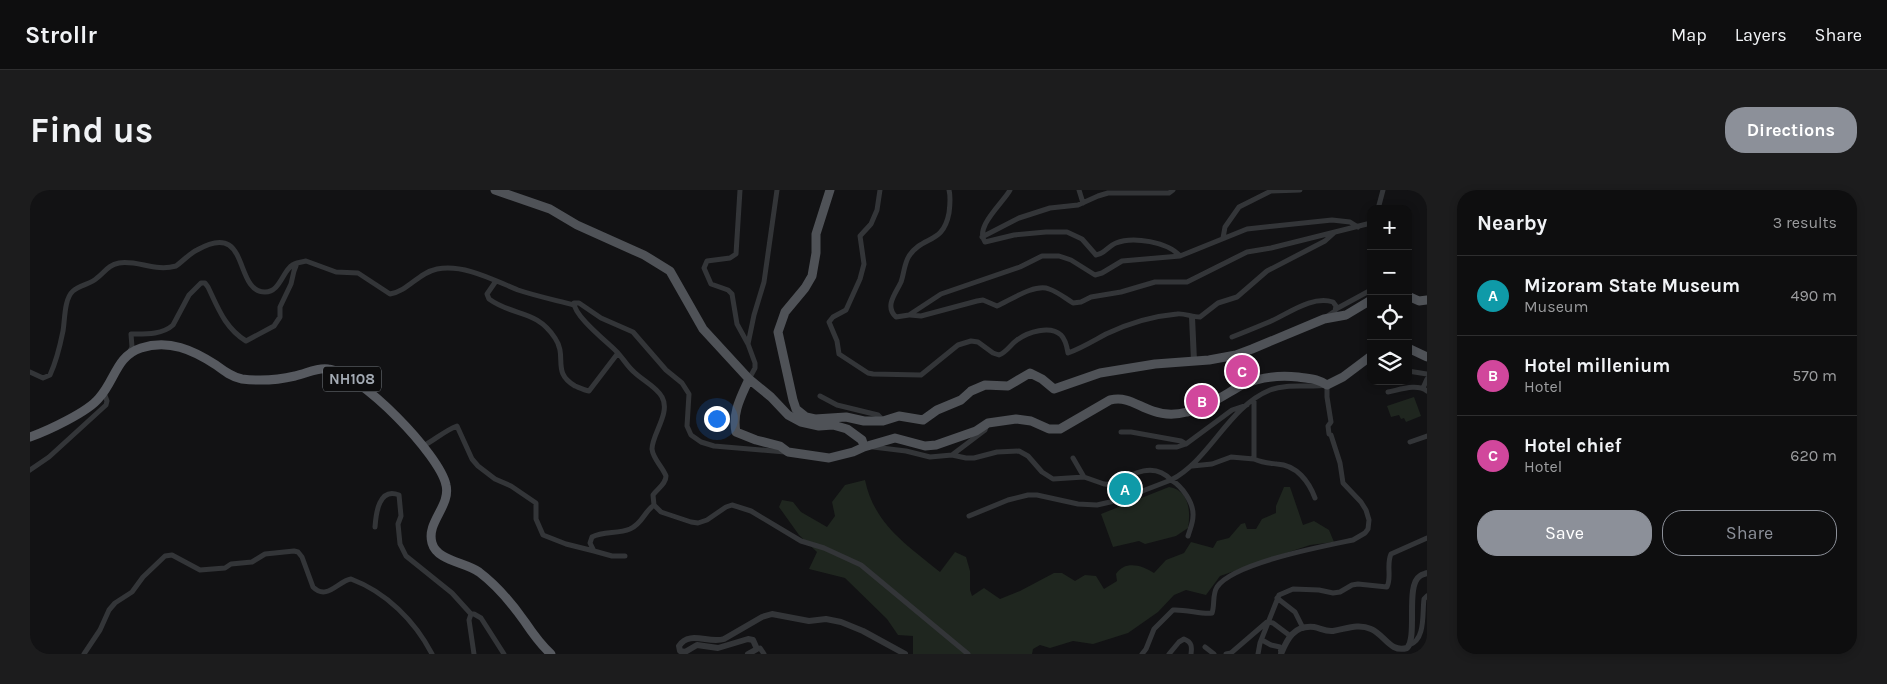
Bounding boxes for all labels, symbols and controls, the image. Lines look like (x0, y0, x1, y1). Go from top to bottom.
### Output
text: Strollr (25, 21, 97, 49)
text: Map (1671, 24, 1707, 46)
text: Layers (1735, 24, 1787, 46)
text: Share (1815, 24, 1862, 46)
button: Directions (1725, 107, 1857, 153)
text: Find us (30, 110, 153, 151)
map controls (1367, 205, 1412, 385)
button: + (1367, 205, 1412, 250)
text: Nearby (1477, 211, 1547, 235)
text: 3 results (1773, 213, 1837, 232)
button: − (1367, 250, 1412, 295)
text: Mizoram State Museum (1524, 275, 1740, 297)
text: A (1488, 286, 1498, 305)
text: 490 m (1791, 286, 1837, 305)
button: locate (1367, 295, 1412, 340)
text: Museum (1524, 297, 1589, 316)
button: layers (1367, 340, 1412, 385)
pin: C (1226, 352, 1258, 390)
text: Hotel millenium (1524, 355, 1670, 377)
road number: NH108 (323, 366, 381, 392)
text: B (1488, 366, 1498, 385)
text: 570 m (1792, 366, 1837, 385)
text: Hotel (1524, 377, 1562, 396)
pin: B (1186, 382, 1218, 420)
your location (704, 406, 730, 432)
text: Hotel chief (1524, 435, 1622, 457)
text: C (1488, 446, 1498, 465)
text: 620 m (1790, 446, 1837, 465)
text: Hotel (1524, 457, 1562, 476)
pin: A (1109, 470, 1141, 508)
button: Save (1477, 510, 1652, 556)
button: Share (1662, 510, 1837, 556)

